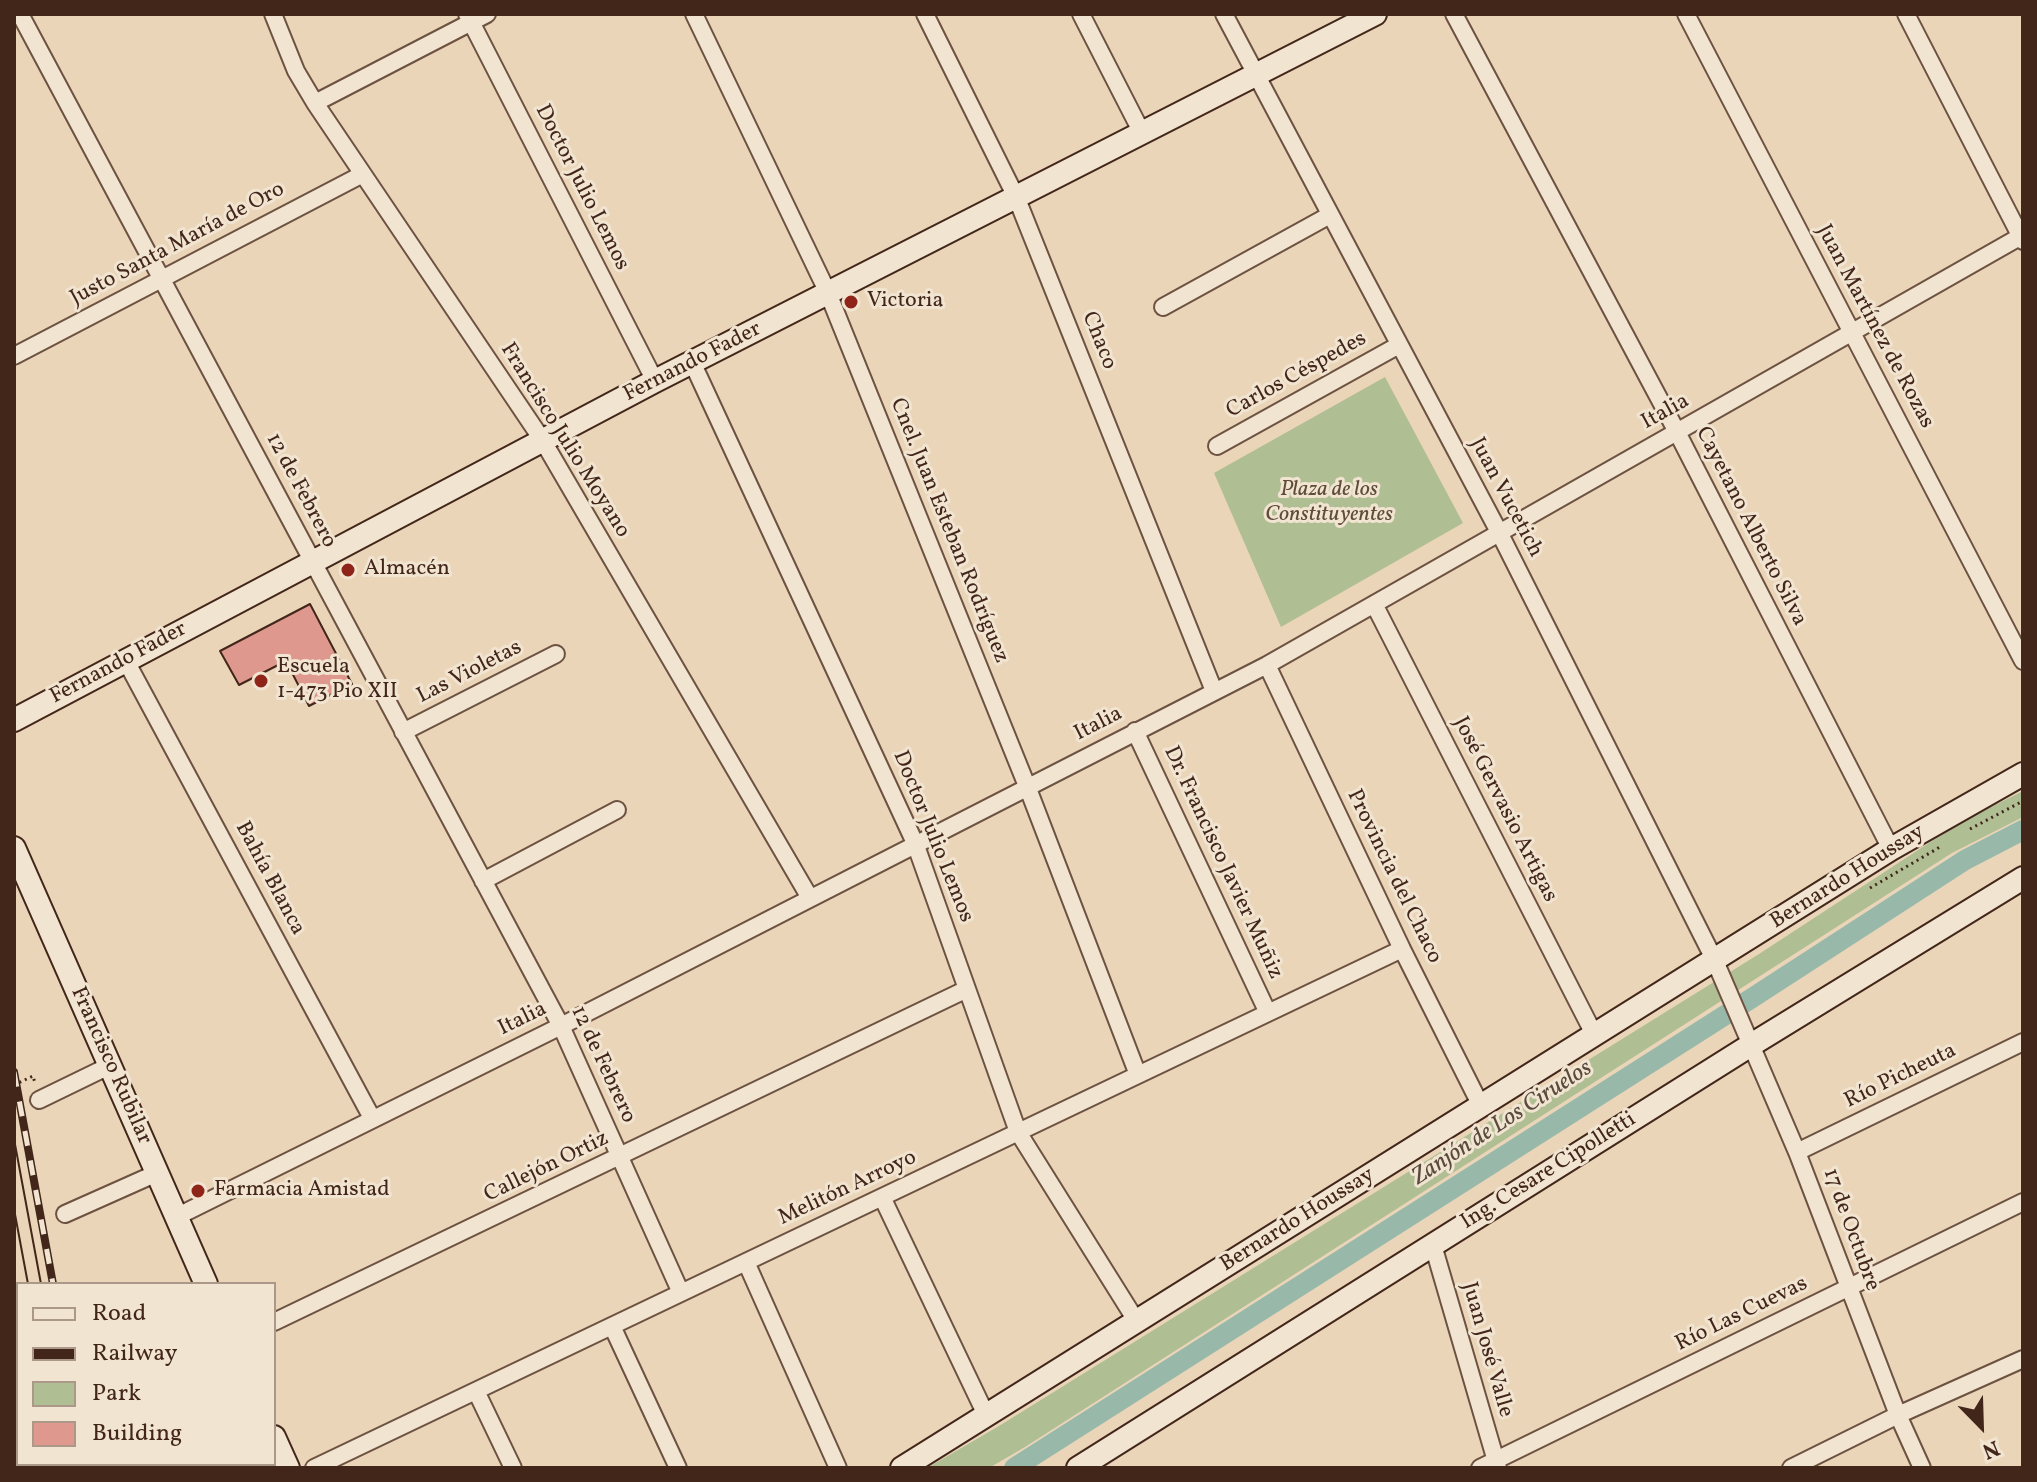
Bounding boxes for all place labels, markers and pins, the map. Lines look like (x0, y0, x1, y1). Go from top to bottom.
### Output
place label: Victoria (867, 289, 943, 315)
marker: Victoria (842, 293, 860, 311)
place label: Almacén (364, 557, 450, 583)
marker: Almacén (339, 561, 357, 579)
place label: Escuela 1-473 Pio XII (277, 655, 398, 706)
marker: Escuela 1-473 Pio XII (252, 672, 270, 690)
place label: Farmacia Amistad (214, 1178, 390, 1204)
marker: Farmacia Amistad (189, 1182, 207, 1200)

